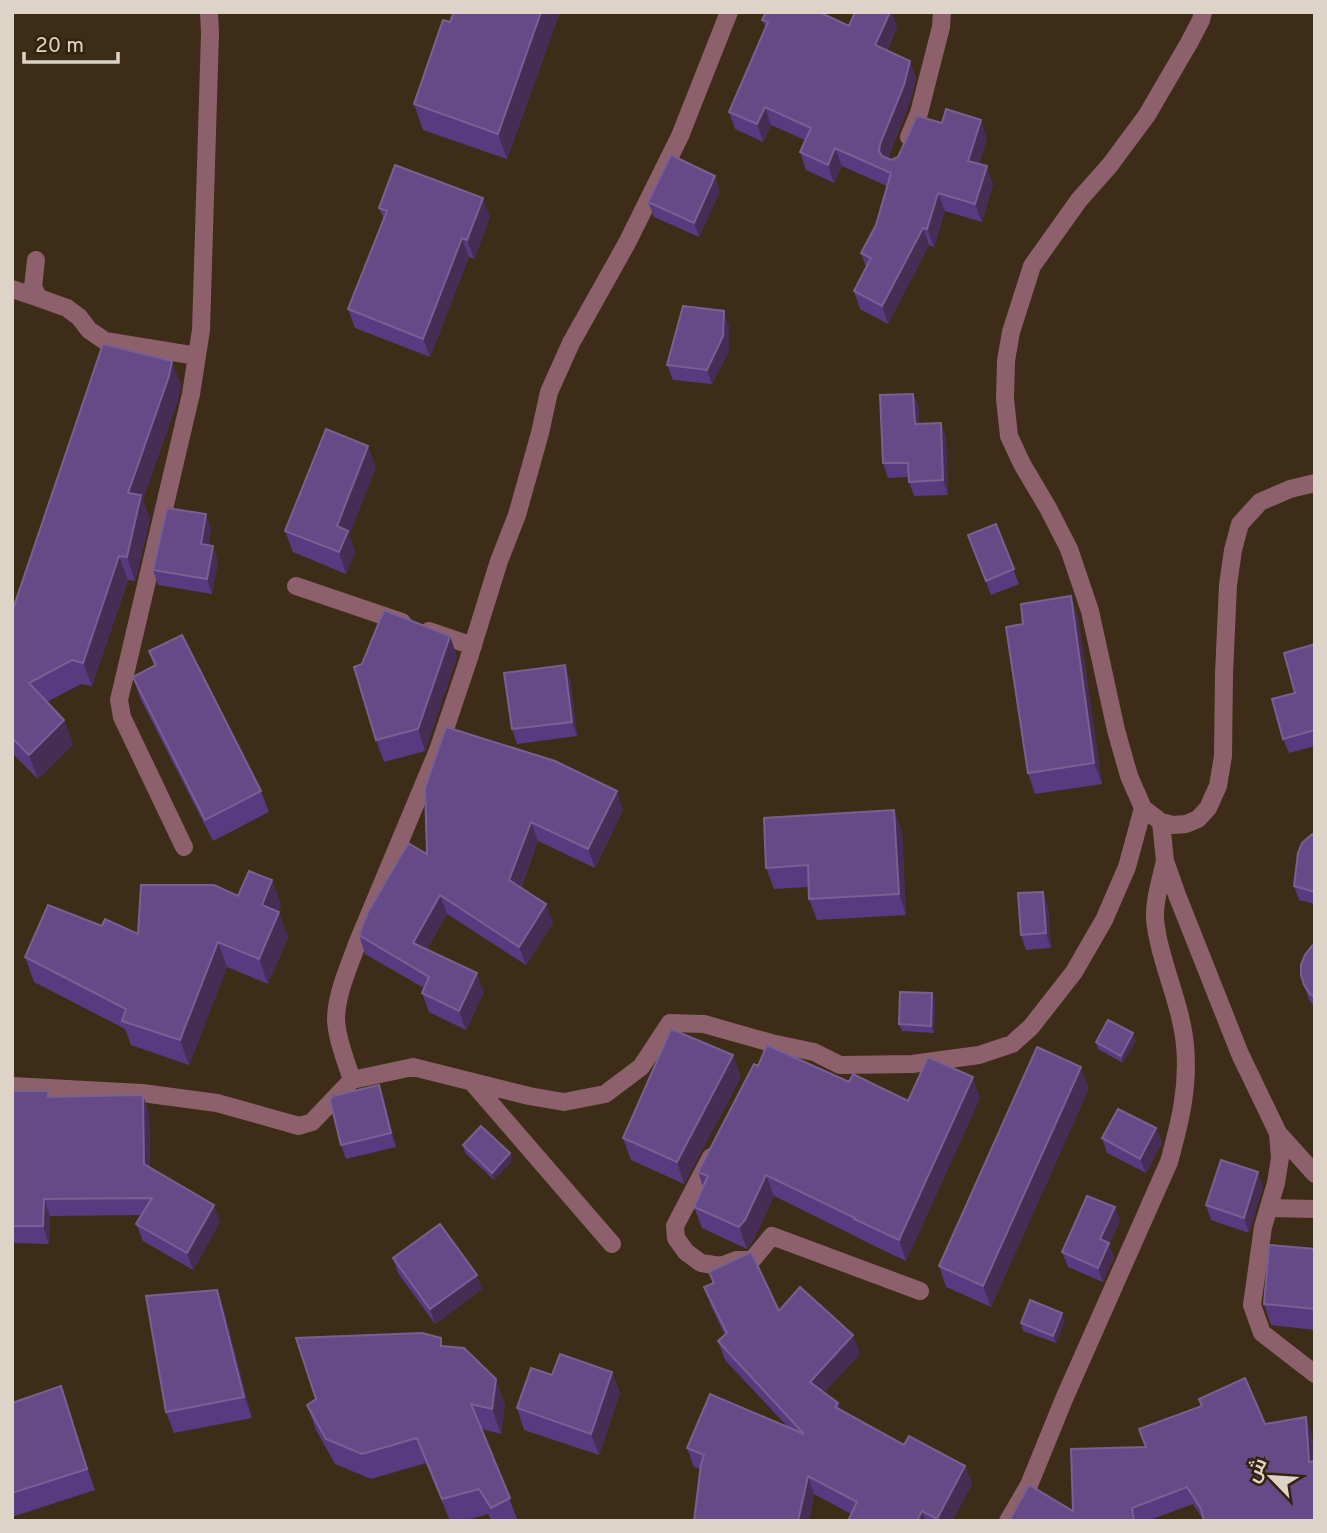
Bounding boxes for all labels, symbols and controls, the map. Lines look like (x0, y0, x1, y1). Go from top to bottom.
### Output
scale bar (24, 21, 119, 65)
text: 20 m (35, 33, 84, 60)
north arrow (1236, 1442, 1306, 1512)
text: ش (1241, 1455, 1273, 1487)

